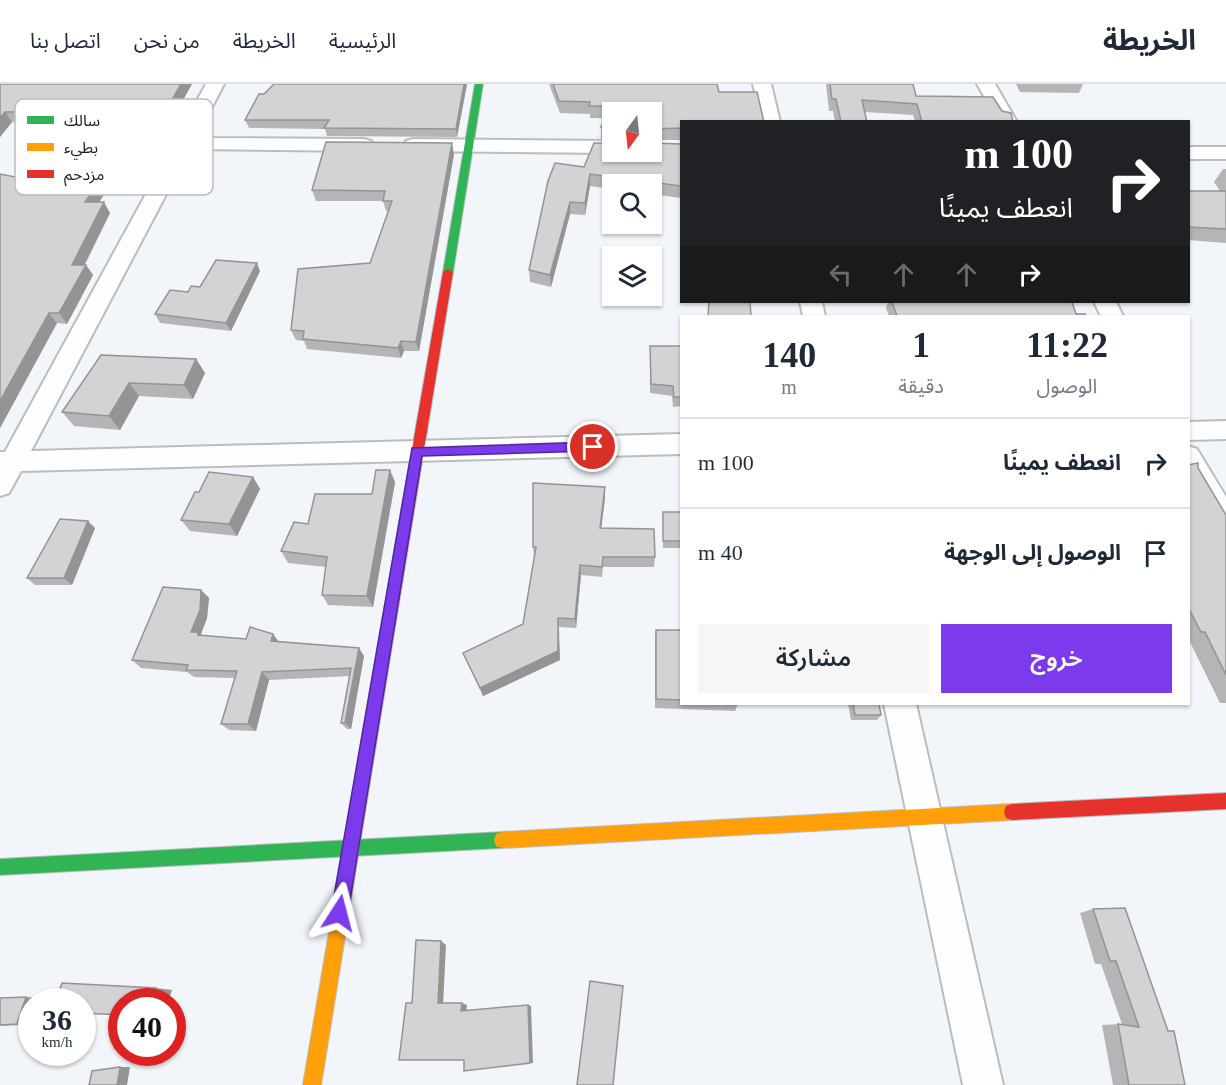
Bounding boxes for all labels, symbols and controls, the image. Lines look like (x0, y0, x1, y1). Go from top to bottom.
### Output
text: الخريطة (1103, 25, 1196, 56)
text: اتصل بنا (30, 29, 101, 53)
text: من نحن (134, 29, 200, 53)
text: الخريطة (233, 29, 296, 53)
text: الرئيسية (329, 29, 396, 53)
legend (15, 99, 213, 195)
north arrow (602, 102, 662, 162)
map controls (602, 102, 662, 306)
text: سالك (64, 112, 100, 129)
text: 100 m (965, 131, 1073, 177)
text: بطيء (64, 139, 98, 160)
icon: right (1094, 144, 1172, 222)
text: مزدحم (64, 166, 104, 187)
button: search (602, 174, 662, 234)
text: انعطف يمينًا (939, 193, 1073, 223)
button: layers (602, 246, 662, 306)
icon: left (824, 258, 857, 291)
icon: ahead (887, 258, 920, 291)
icon: ahead (950, 258, 983, 291)
icon: right (1013, 258, 1046, 291)
text: 1 (912, 325, 930, 365)
text: 11:22 (1026, 325, 1108, 365)
text: 140 (762, 335, 816, 375)
text: دقيقة (898, 375, 944, 397)
text: الوصول (1036, 375, 1097, 397)
text: m (781, 376, 797, 398)
pin (567, 421, 618, 472)
icon: arrive (576, 430, 609, 463)
icon: right (1139, 447, 1172, 480)
text: 100 m (698, 450, 754, 475)
text: انعطف يمينًا (1003, 450, 1121, 475)
icon: arrive (1139, 537, 1172, 570)
text: 40 m (698, 540, 743, 565)
text: الوصول إلى الوجهة (944, 540, 1121, 565)
button: مشاركة (698, 624, 929, 693)
button: خروج (941, 624, 1172, 693)
position arrow (307, 881, 371, 945)
speed limit sign: 40 (108, 988, 186, 1066)
text: 36 (42, 1003, 72, 1036)
text: km/h (42, 1034, 72, 1050)

